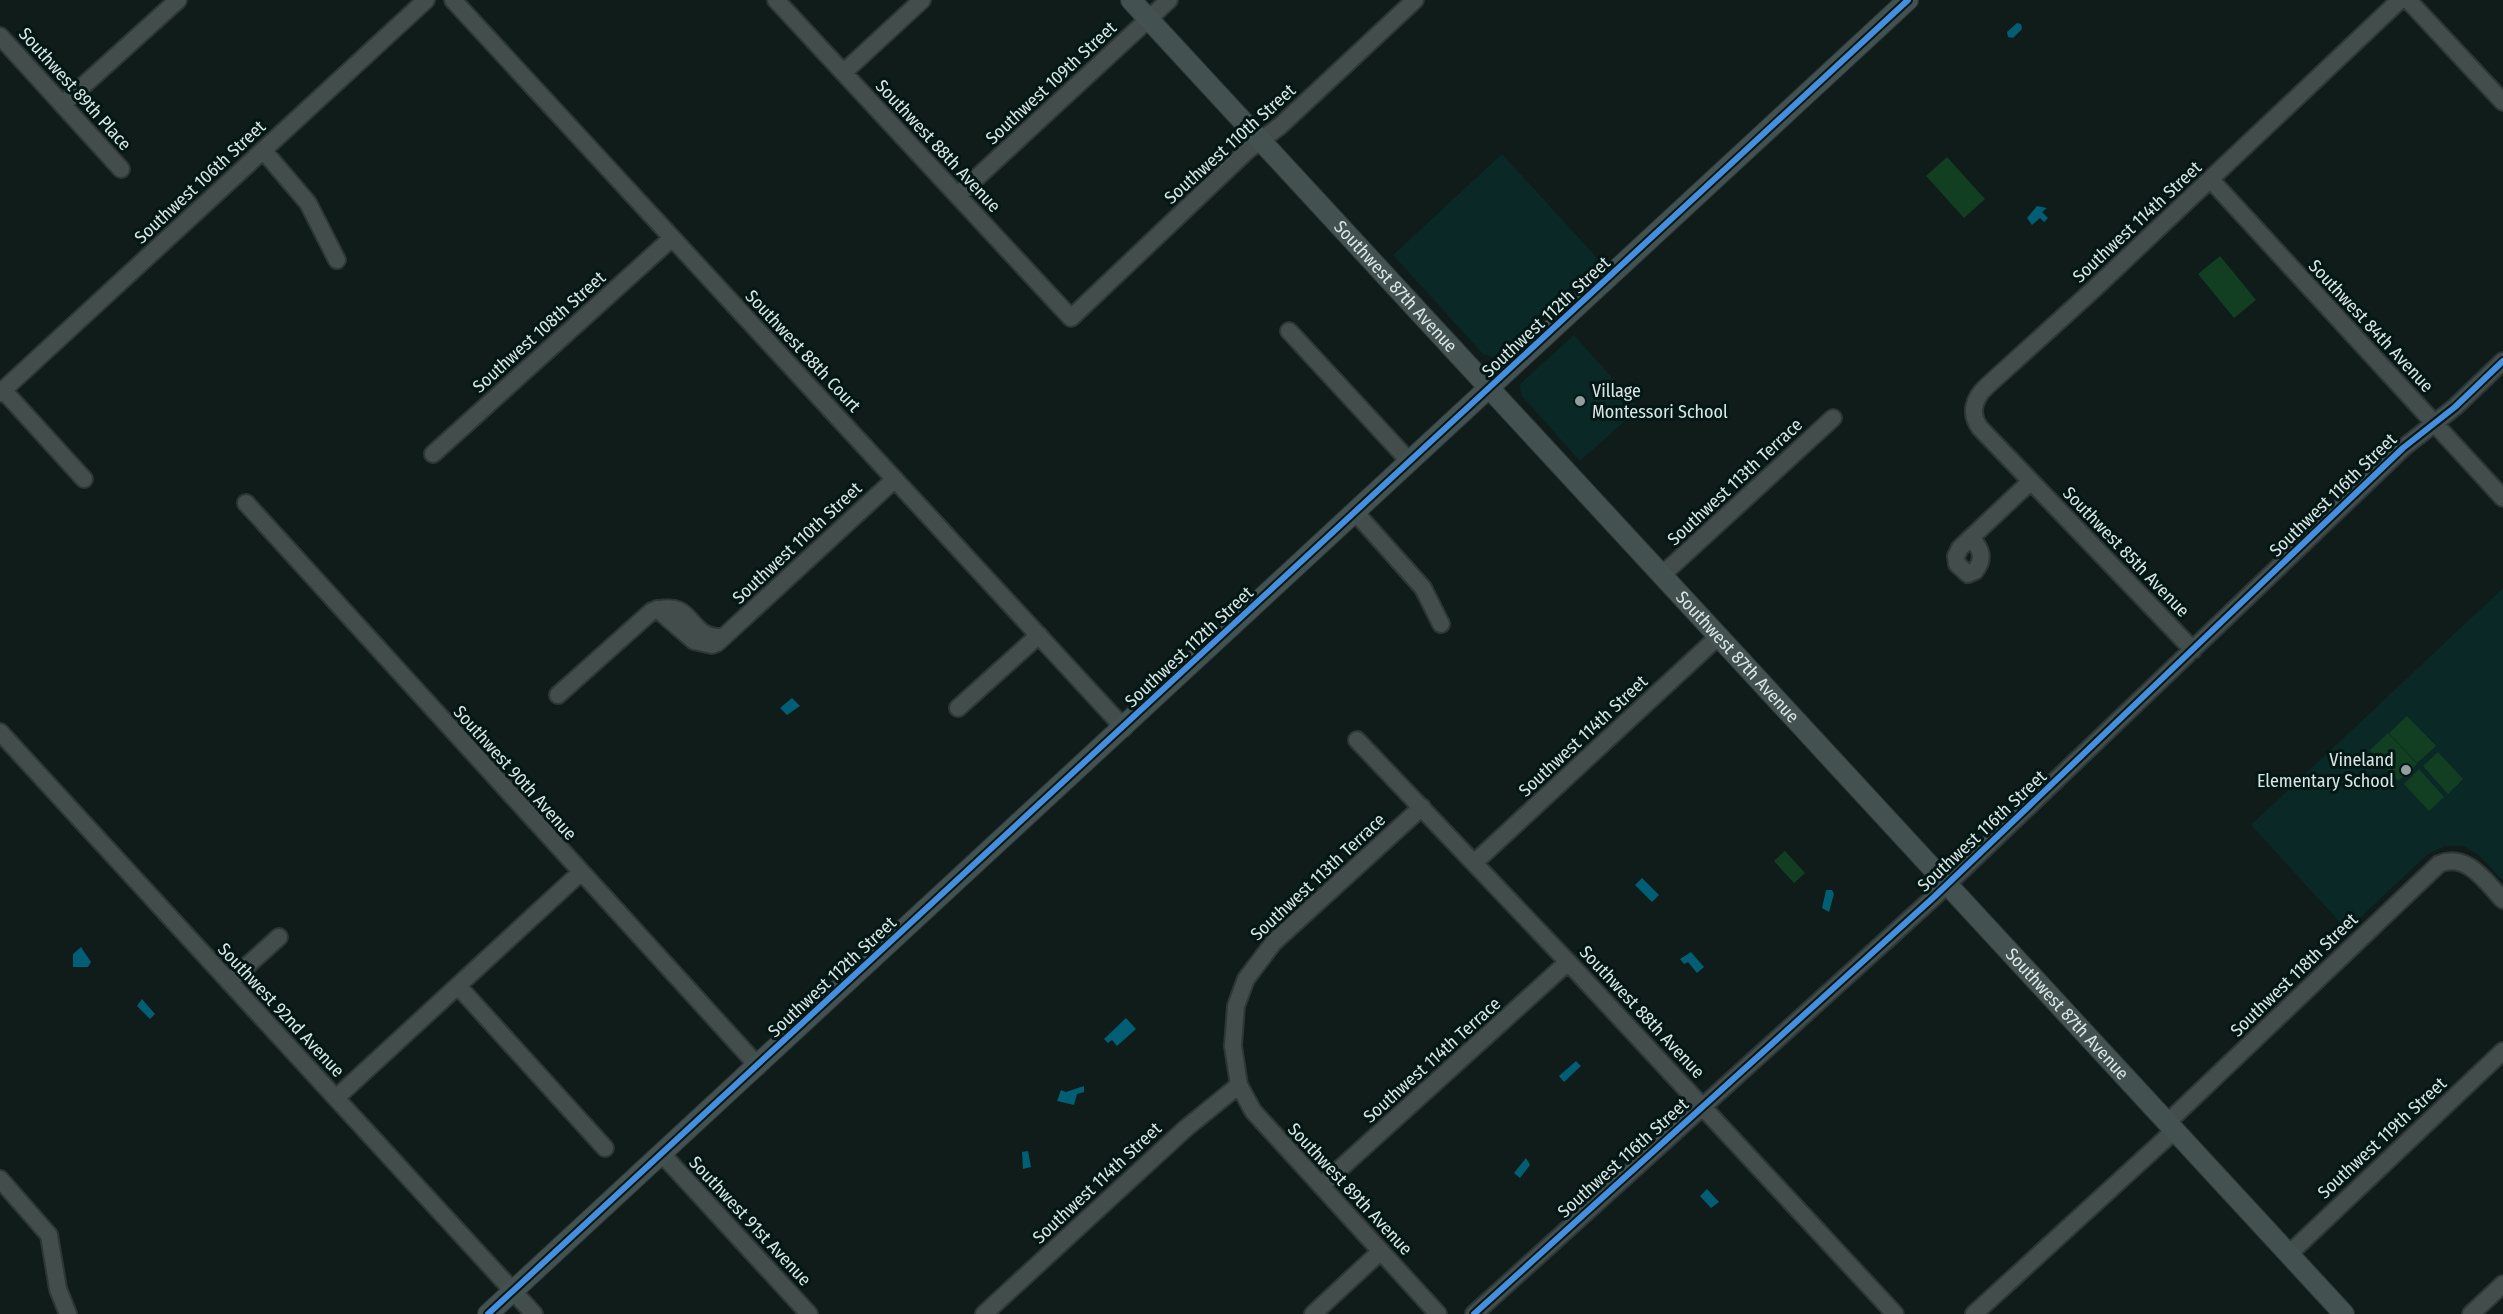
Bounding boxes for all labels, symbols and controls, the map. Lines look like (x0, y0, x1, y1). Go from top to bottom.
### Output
street label: Southwest 109th Street (981, 17, 1121, 149)
street label: Southwest 89th Place (14, 23, 136, 155)
street label: Southwest 88th Avenue (871, 75, 1005, 217)
street label: Southwest 110th Street (1160, 79, 1300, 209)
street label: Southwest 106th Street (130, 116, 270, 248)
street label: Southwest 114th Street (2068, 157, 2206, 287)
street label: Southwest 87th Avenue (1329, 216, 1462, 357)
street label: Southwest 112th Street (1477, 252, 1615, 382)
street label: Southwest 84th Avenue (2304, 255, 2438, 397)
street label: Southwest 108th Street (468, 267, 610, 397)
street label: Southwest 88th Court (741, 285, 865, 417)
place label: Village Montessori School (1592, 380, 1728, 423)
marker: Village Montessori School (1573, 394, 1587, 408)
street label: Southwest 113th Terrace (1663, 414, 1807, 550)
street label: Southwest 116th Street (2265, 429, 2401, 561)
street label: Southwest 110th Street (728, 477, 866, 609)
street label: Southwest 85th Avenue (2058, 482, 2194, 622)
street label: Southwest 112th Street (1120, 582, 1258, 712)
street label: Southwest 87th Avenue (1671, 586, 1804, 727)
street label: Southwest 114th Street (1514, 671, 1652, 801)
street label: Southwest 90th Avenue (449, 701, 581, 845)
place label: Vineland Elementary School (2257, 749, 2394, 792)
marker: Vineland Elementary School (2399, 763, 2413, 777)
street label: Southwest 116th Street (1913, 766, 2051, 896)
street label: Southwest 113th Terrace (1246, 809, 1390, 945)
street label: Southwest 118th Street (2226, 909, 2362, 1041)
street label: Southwest 112th Street (763, 912, 901, 1042)
street label: Southwest 92nd Avenue (213, 938, 349, 1082)
street label: Southwest 88th Avenue (1575, 941, 1709, 1083)
street label: Southwest 87th Avenue (2001, 943, 2133, 1085)
street label: Southwest 114th Terrace (1359, 993, 1505, 1127)
street label: Southwest 119th Street (2313, 1073, 2451, 1203)
street label: Southwest 116th Street (1553, 1093, 1693, 1222)
street label: Southwest 114th Street (1028, 1118, 1166, 1248)
street label: Southwest 89th Avenue (1283, 1118, 1417, 1260)
street label: Southwest 91st Avenue (684, 1152, 816, 1290)

